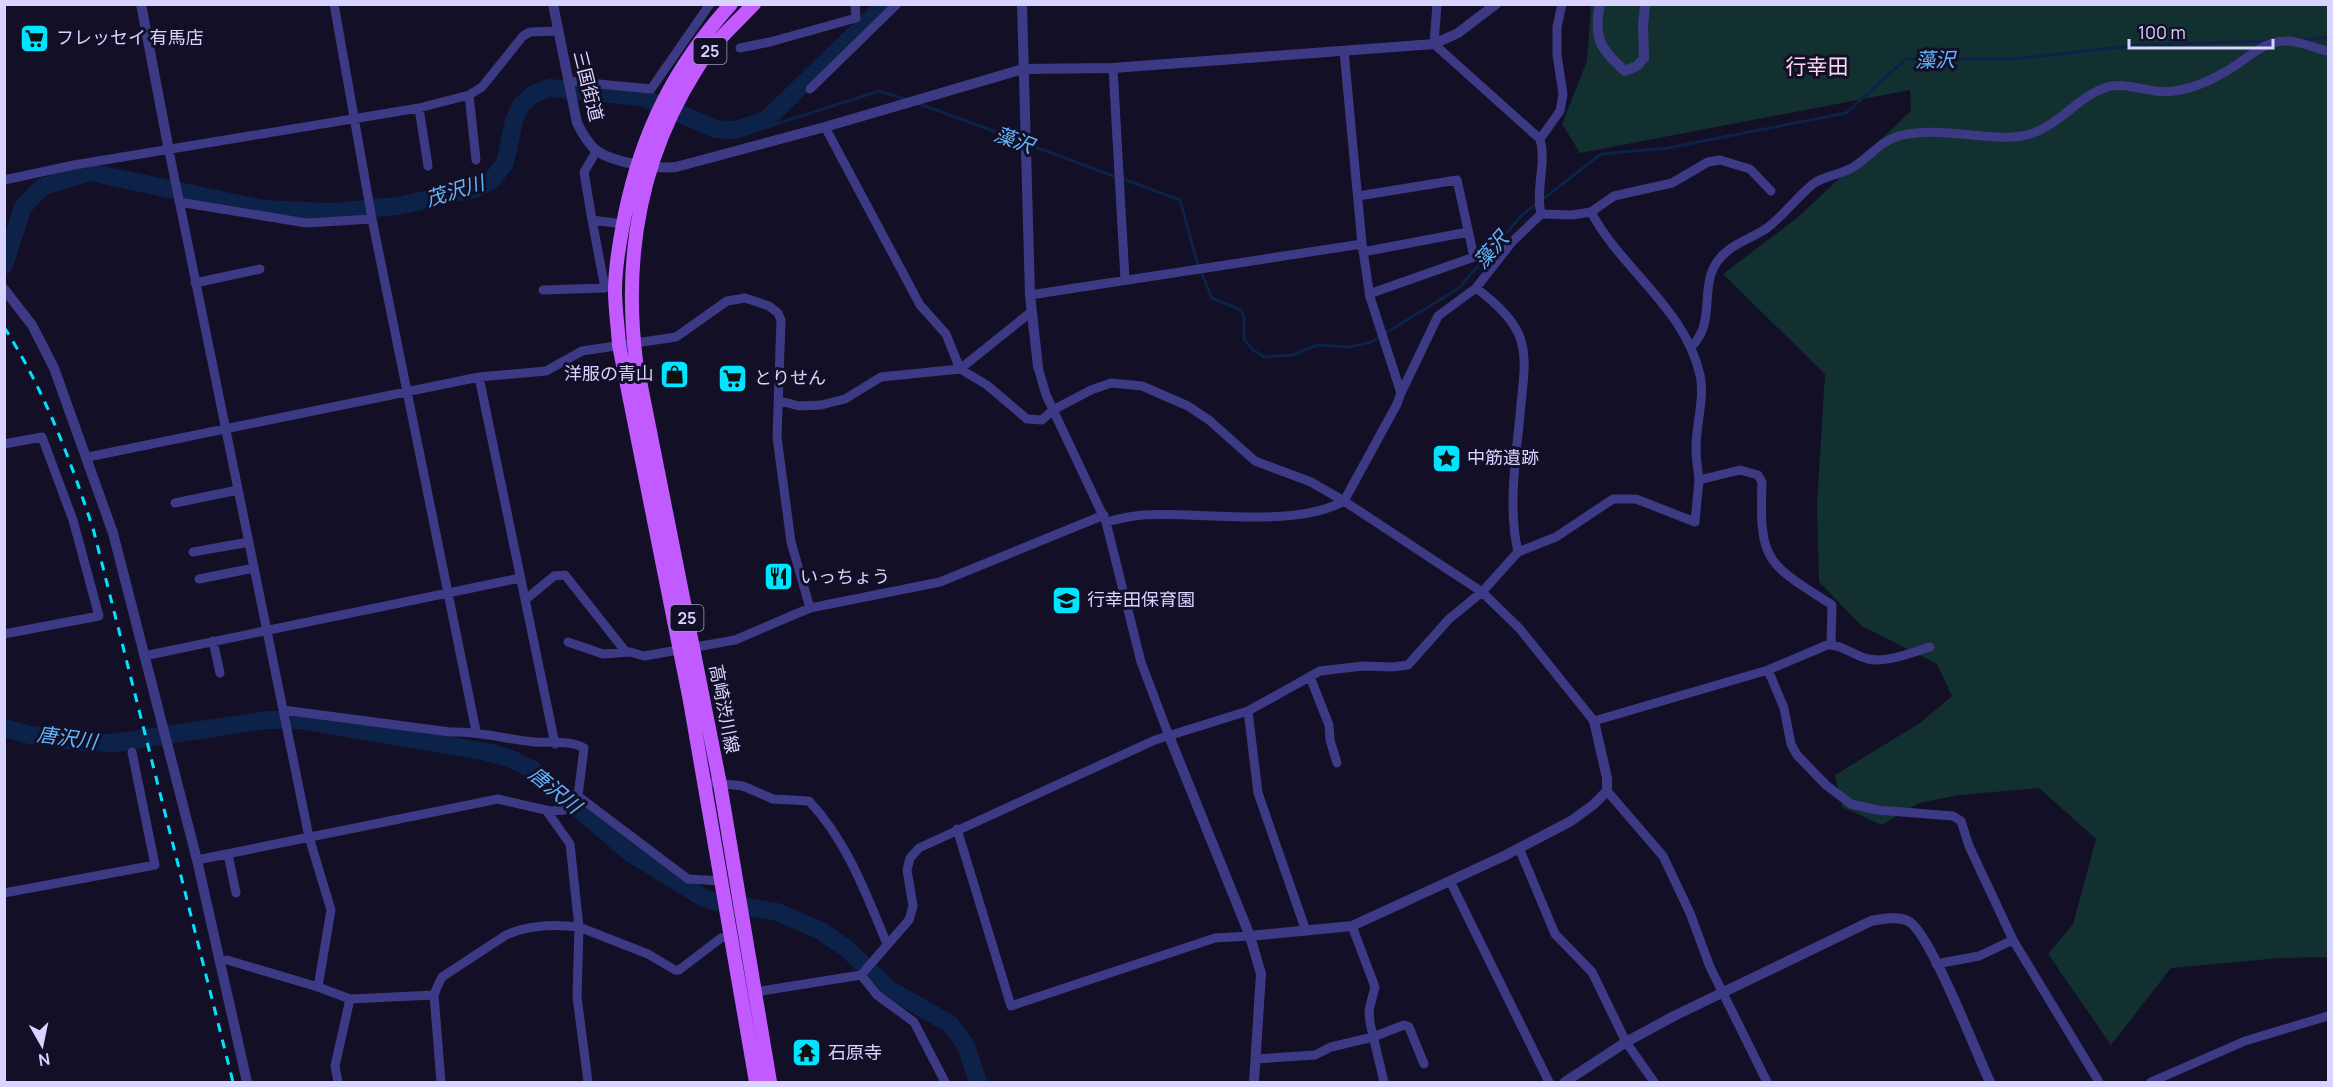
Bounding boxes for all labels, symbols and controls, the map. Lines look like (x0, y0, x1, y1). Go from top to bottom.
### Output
scale bar (2129, 12, 2273, 50)
text: 100 m (2138, 20, 2186, 44)
supermarket icon: フレッセイ 有馬店 (19, 22, 51, 54)
place label: フレッセイ 有馬店 (56, 25, 204, 49)
road number: 25 (694, 38, 726, 64)
water label: 藻沢 (1915, 46, 1958, 73)
street label: 三国街道 (569, 48, 609, 124)
district label: 行幸田 (1786, 52, 1849, 80)
water label: 藻沢 (991, 120, 1040, 160)
water label: 茂沢川 (422, 168, 489, 212)
water label: 藻沢 (1467, 223, 1516, 274)
shop icon: 洋服の青山 (659, 358, 691, 390)
place label: 洋服の青山 (564, 361, 654, 385)
supermarket icon: とりせん (717, 362, 749, 394)
place label: とりせん (754, 365, 826, 389)
place icon: 中筋遺跡 (1430, 442, 1462, 474)
place label: 中筋遺跡 (1467, 445, 1539, 469)
restaurant icon: いっちょう (763, 561, 795, 593)
place label: いっちょう (800, 564, 890, 588)
school or university icon: 行幸田保育園 (1050, 584, 1082, 616)
place label: 行幸田保育園 (1087, 587, 1195, 611)
road number: 25 (670, 605, 704, 631)
street label: 高崎渋川線 (705, 662, 745, 755)
water label: 唐沢川 (35, 720, 101, 755)
water label: 唐沢川 (524, 760, 589, 820)
north arrow (12, 1015, 72, 1075)
temple icon: 石原寺 (791, 1037, 823, 1069)
place label: 石原寺 (828, 1040, 882, 1064)
text: N (37, 1048, 52, 1072)

